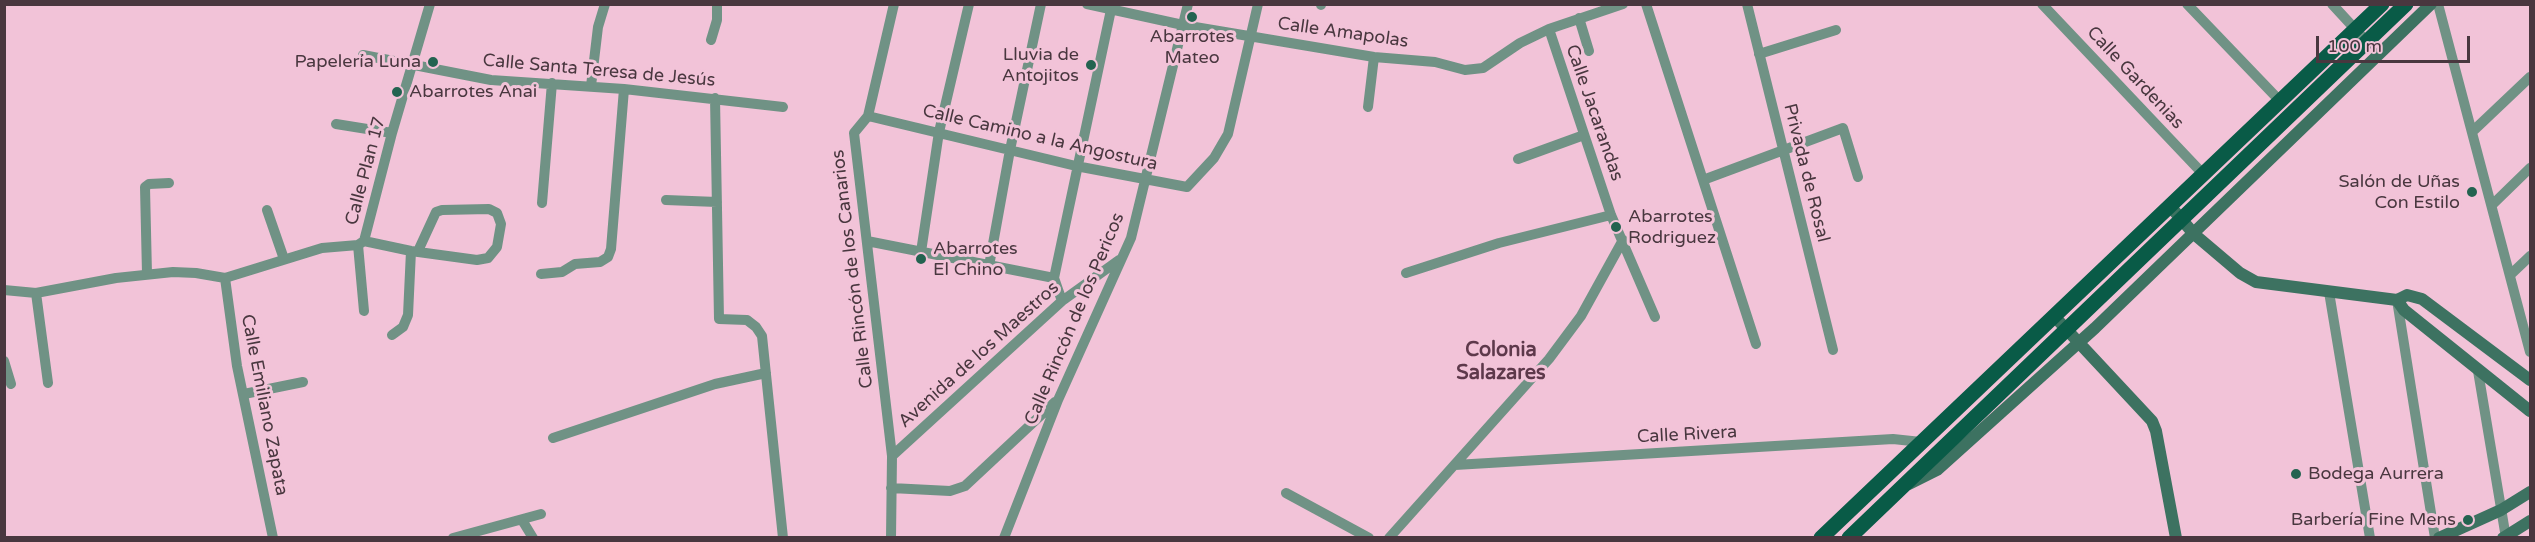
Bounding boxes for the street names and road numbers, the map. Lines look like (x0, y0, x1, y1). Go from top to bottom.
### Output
street label: Calle Amapolas (1276, 13, 1410, 53)
street label: Calle Gardenias (2082, 22, 2188, 134)
street label: Calle Jacarandas (1561, 42, 1627, 184)
street label: Calle Santa Teresa de Jesús (482, 50, 716, 92)
street label: Calle Camino a la Angostura (920, 100, 1160, 176)
street label: Privada de Rosal (1778, 101, 1834, 245)
street label: Calle Plan 17 (341, 114, 391, 228)
street label: Calle Rincón de los Canarios (828, 148, 878, 390)
street label: Calle Rincón de los Pericos (1020, 210, 1130, 428)
street label: Avenida de los Maestros (894, 277, 1064, 433)
street label: Calle Emiliano Zapata (236, 312, 292, 498)
street label: Calle Rivera (1636, 422, 1738, 448)

